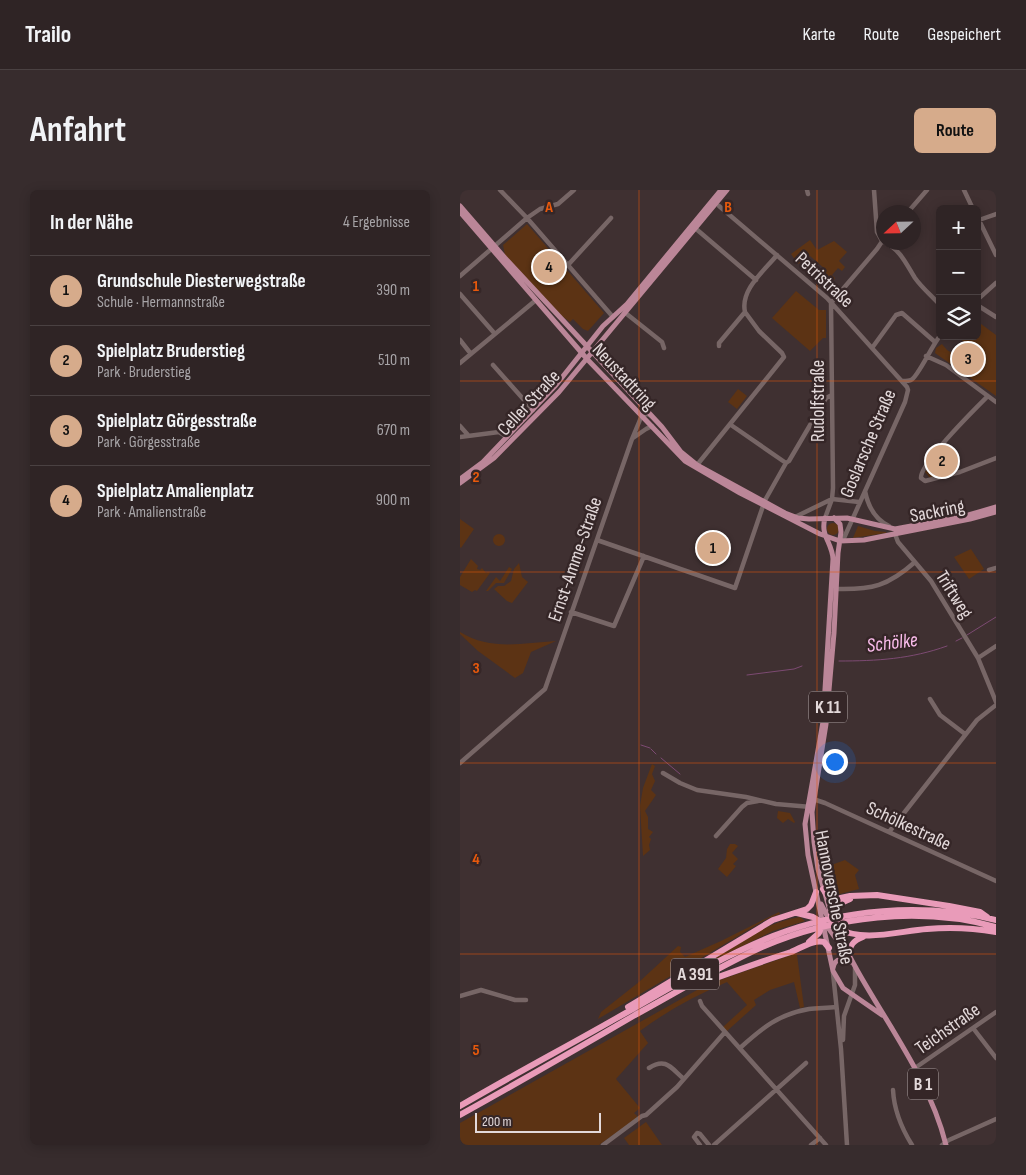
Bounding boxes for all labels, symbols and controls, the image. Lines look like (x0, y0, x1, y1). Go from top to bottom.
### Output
text: Trailo (25, 20, 71, 49)
text: Karte (803, 24, 836, 45)
text: Route (864, 24, 899, 45)
text: Gespeichert (927, 24, 1001, 45)
button: Route (914, 108, 996, 153)
text: Anfahrt (30, 109, 126, 152)
text: A (544, 198, 553, 217)
text: B (724, 198, 732, 217)
north arrow (876, 205, 921, 250)
map controls (936, 205, 981, 340)
button: + (936, 205, 981, 250)
text: In der Nähe (50, 210, 133, 235)
text: 4 Ergebnisse (343, 213, 410, 232)
street label: Petristraße (790, 247, 858, 313)
pin: 4 (533, 248, 565, 286)
button: − (936, 250, 981, 295)
text: Grundschule Diesterwegstraße (97, 270, 306, 293)
text: 1 (473, 277, 480, 296)
text: 1 (63, 281, 69, 300)
text: 390 m (376, 281, 410, 300)
text: Schule · Hermannstraße (97, 293, 225, 312)
button: layers (936, 295, 981, 340)
street label: Neustadtring (587, 339, 661, 416)
text: Spielplatz Bruderstieg (97, 340, 245, 363)
pin: 3 (952, 340, 984, 378)
text: 2 (62, 351, 70, 370)
text: 510 m (378, 351, 410, 370)
street label: Rudolfstraße (807, 360, 830, 442)
text: Park · Bruderstieg (97, 363, 191, 382)
street label: Celler Straße (493, 365, 565, 441)
street label: Goslarsche Straße (835, 386, 902, 501)
text: Spielplatz Görgesstraße (97, 410, 257, 433)
text: 3 (62, 421, 70, 440)
text: 670 m (377, 421, 410, 440)
text: Park · Görgesstraße (97, 433, 200, 452)
pin: 2 (926, 442, 958, 480)
text: 2 (472, 468, 480, 487)
text: Spielplatz Amalienplatz (97, 480, 254, 503)
text: 4 (62, 491, 70, 510)
text: 900 m (376, 491, 410, 510)
street label: Ernst-Amme-Straße (543, 494, 607, 625)
street label: Sackring (908, 495, 967, 528)
text: Park · Amalienstraße (97, 503, 206, 522)
pin: 1 (697, 529, 729, 567)
street label: Triftweg (930, 566, 978, 623)
water label: Schölke (865, 628, 919, 658)
text: 3 (472, 659, 480, 678)
road number: K 11 (809, 692, 847, 722)
your location (822, 749, 848, 775)
street label: Schölkestraße (862, 797, 954, 856)
street label: Hannoversche Straße (809, 828, 858, 966)
text: 4 (472, 850, 480, 869)
road number: A 391 (671, 959, 719, 990)
street label: Teichstraße (911, 999, 985, 1060)
text: 5 (472, 1041, 480, 1060)
road number: B 1 (908, 1069, 938, 1100)
scale bar (475, 1110, 601, 1133)
text: 200 m (482, 1113, 511, 1130)

